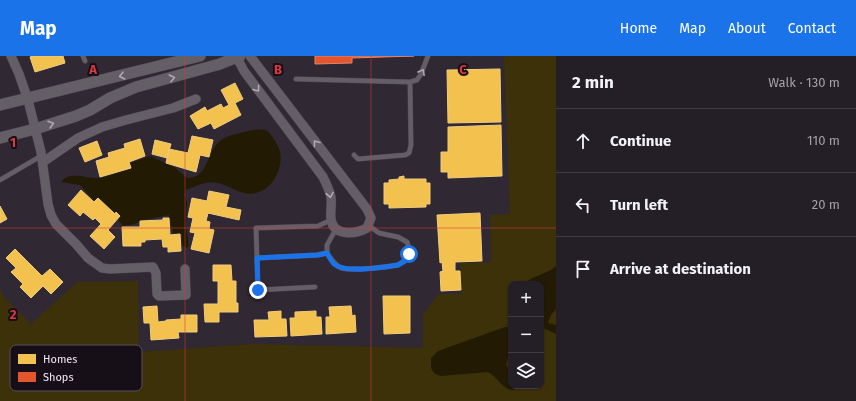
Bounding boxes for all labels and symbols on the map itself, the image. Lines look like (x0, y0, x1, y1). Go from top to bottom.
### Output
text: A (88, 62, 97, 77)
text: B (274, 62, 282, 77)
text: C (459, 62, 467, 77)
one-way arrow (417, 68, 424, 76)
one-way arrow (119, 71, 126, 80)
one-way arrow (169, 74, 175, 82)
one-way arrow (252, 84, 259, 91)
one-way arrow (47, 120, 54, 129)
text: 1 (10, 135, 16, 150)
one-way arrow (313, 141, 320, 148)
one-way arrow (325, 192, 334, 198)
route start (400, 245, 418, 263)
route end (249, 281, 267, 299)
text: 2 (10, 307, 17, 322)
legend (10, 345, 142, 391)
text: Homes (43, 353, 77, 366)
text: Shops (43, 371, 74, 384)

